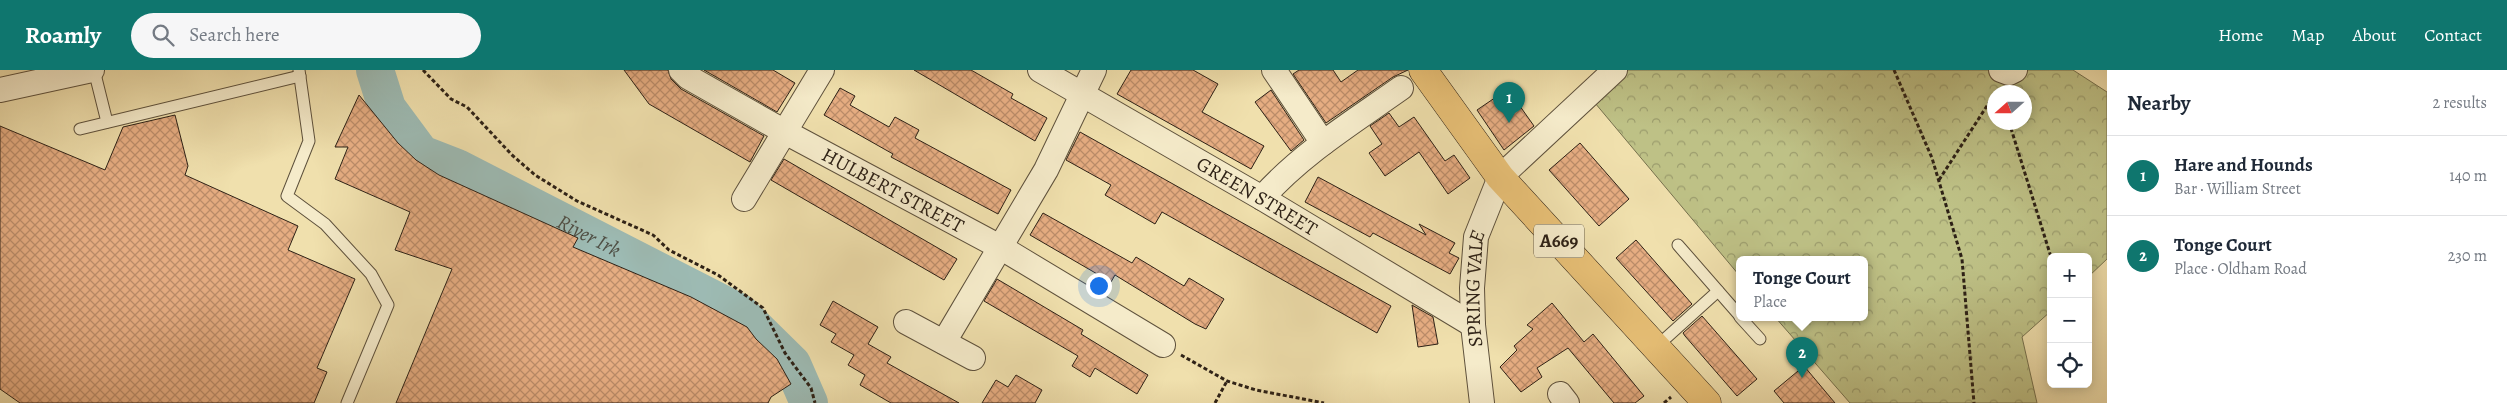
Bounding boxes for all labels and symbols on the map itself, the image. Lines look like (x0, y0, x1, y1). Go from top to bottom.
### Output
pin: 1 (1493, 82, 1525, 123)
north arrow (1987, 85, 2032, 130)
street label: HULBERT STREET (817, 141, 969, 239)
street label: GREEN STREET (1192, 150, 1323, 242)
water label: River Irk (552, 208, 626, 264)
road number: A669 (1534, 224, 1584, 258)
street label: SPRING VALE (1458, 225, 1491, 349)
your location (1086, 273, 1112, 299)
pin: 2 (1786, 337, 1818, 378)

